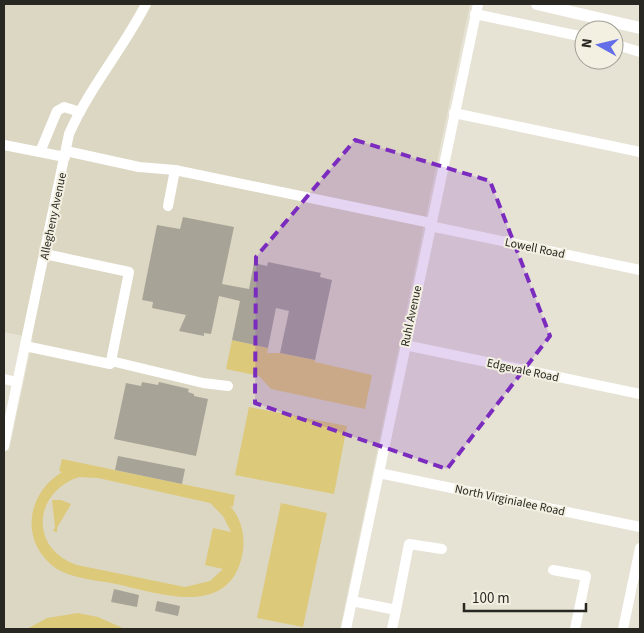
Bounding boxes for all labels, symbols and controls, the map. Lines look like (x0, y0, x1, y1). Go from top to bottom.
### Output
north arrow (574, 20, 624, 70)
text: N (577, 37, 598, 49)
street label: Allegheny Avenue (36, 171, 71, 261)
street label: Lowell Road (503, 234, 566, 263)
street label: Ruhl Avenue (397, 284, 426, 348)
street label: Edgevale Road (485, 355, 561, 386)
street label: North Virginialee Road (453, 481, 567, 520)
scale bar (464, 580, 586, 612)
text: 100 m (472, 588, 510, 609)

